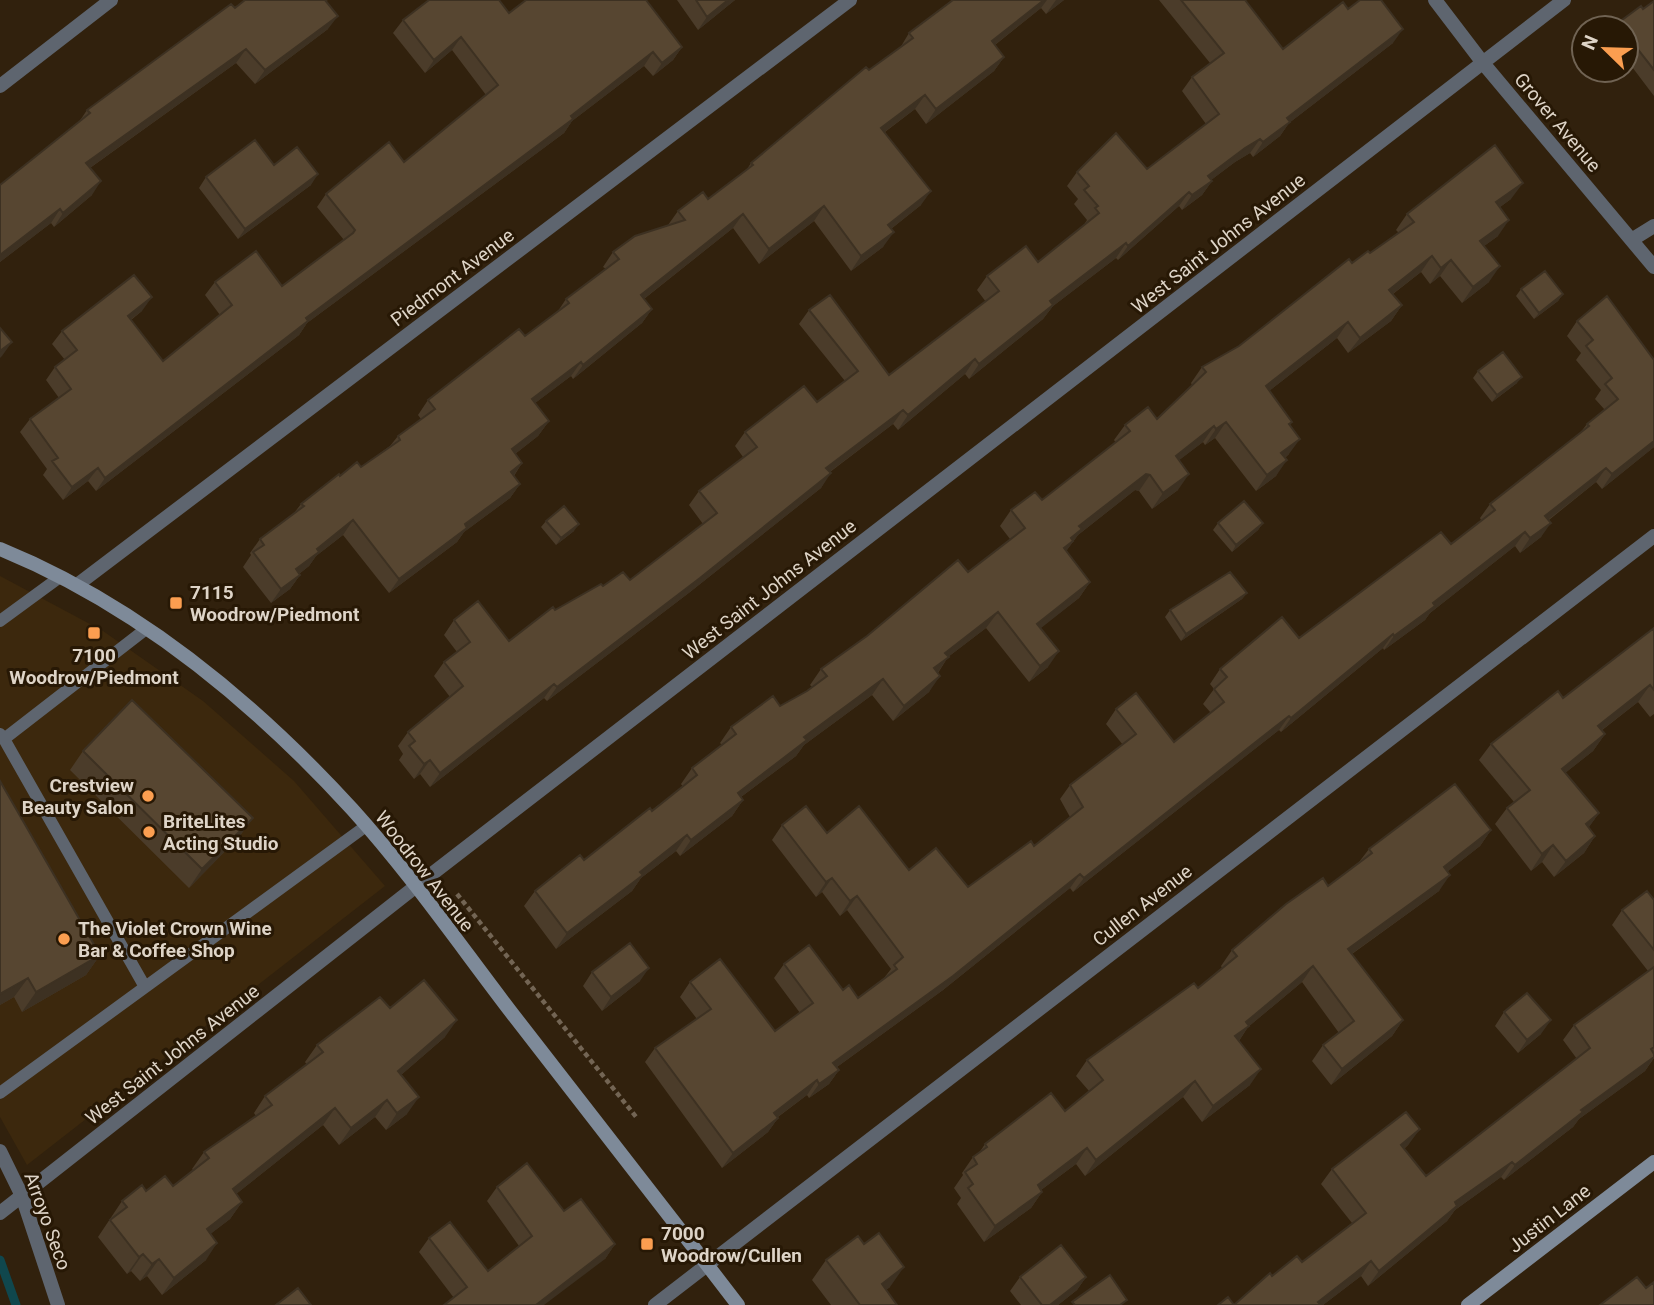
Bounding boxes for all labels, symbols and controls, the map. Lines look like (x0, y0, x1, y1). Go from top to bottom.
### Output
north arrow (1570, 14, 1640, 84)
text: N (1577, 32, 1603, 53)
street label: Grover Avenue (1509, 68, 1606, 177)
street label: West Saint Johns Avenue (1127, 168, 1310, 318)
street label: Piedmont Avenue (386, 224, 519, 331)
street label: West Saint Johns Avenue (678, 514, 861, 664)
place label: 7115 Woodrow/Piedmont (190, 581, 360, 626)
marker: 7115 Woodrow/Piedmont (168, 595, 184, 611)
marker: 7100 Woodrow/Piedmont (86, 625, 102, 641)
place label: 7100 Woodrow/Piedmont (9, 644, 179, 689)
place label: Crestview Beauty Salon (22, 774, 134, 819)
marker: Crestview Beauty Salon (140, 788, 156, 804)
street label: Woodrow Avenue (370, 806, 479, 936)
place label: BriteLites Acting Studio (163, 810, 279, 855)
marker: BriteLites Acting Studio (141, 824, 157, 840)
street label: Cullen Avenue (1088, 860, 1196, 951)
place label: The Violet Crown Wine Bar & Coffee Shop (78, 917, 272, 962)
marker: The Violet Crown Wine Bar & Coffee Shop (56, 931, 72, 947)
street label: West Saint Johns Avenue (81, 979, 264, 1129)
street label: Arroyo Seco (19, 1169, 76, 1273)
street label: Justin Lane (1504, 1179, 1595, 1258)
place label: 7000 Woodrow/Cullen (661, 1222, 802, 1267)
marker: 7000 Woodrow/Cullen (639, 1236, 655, 1252)

